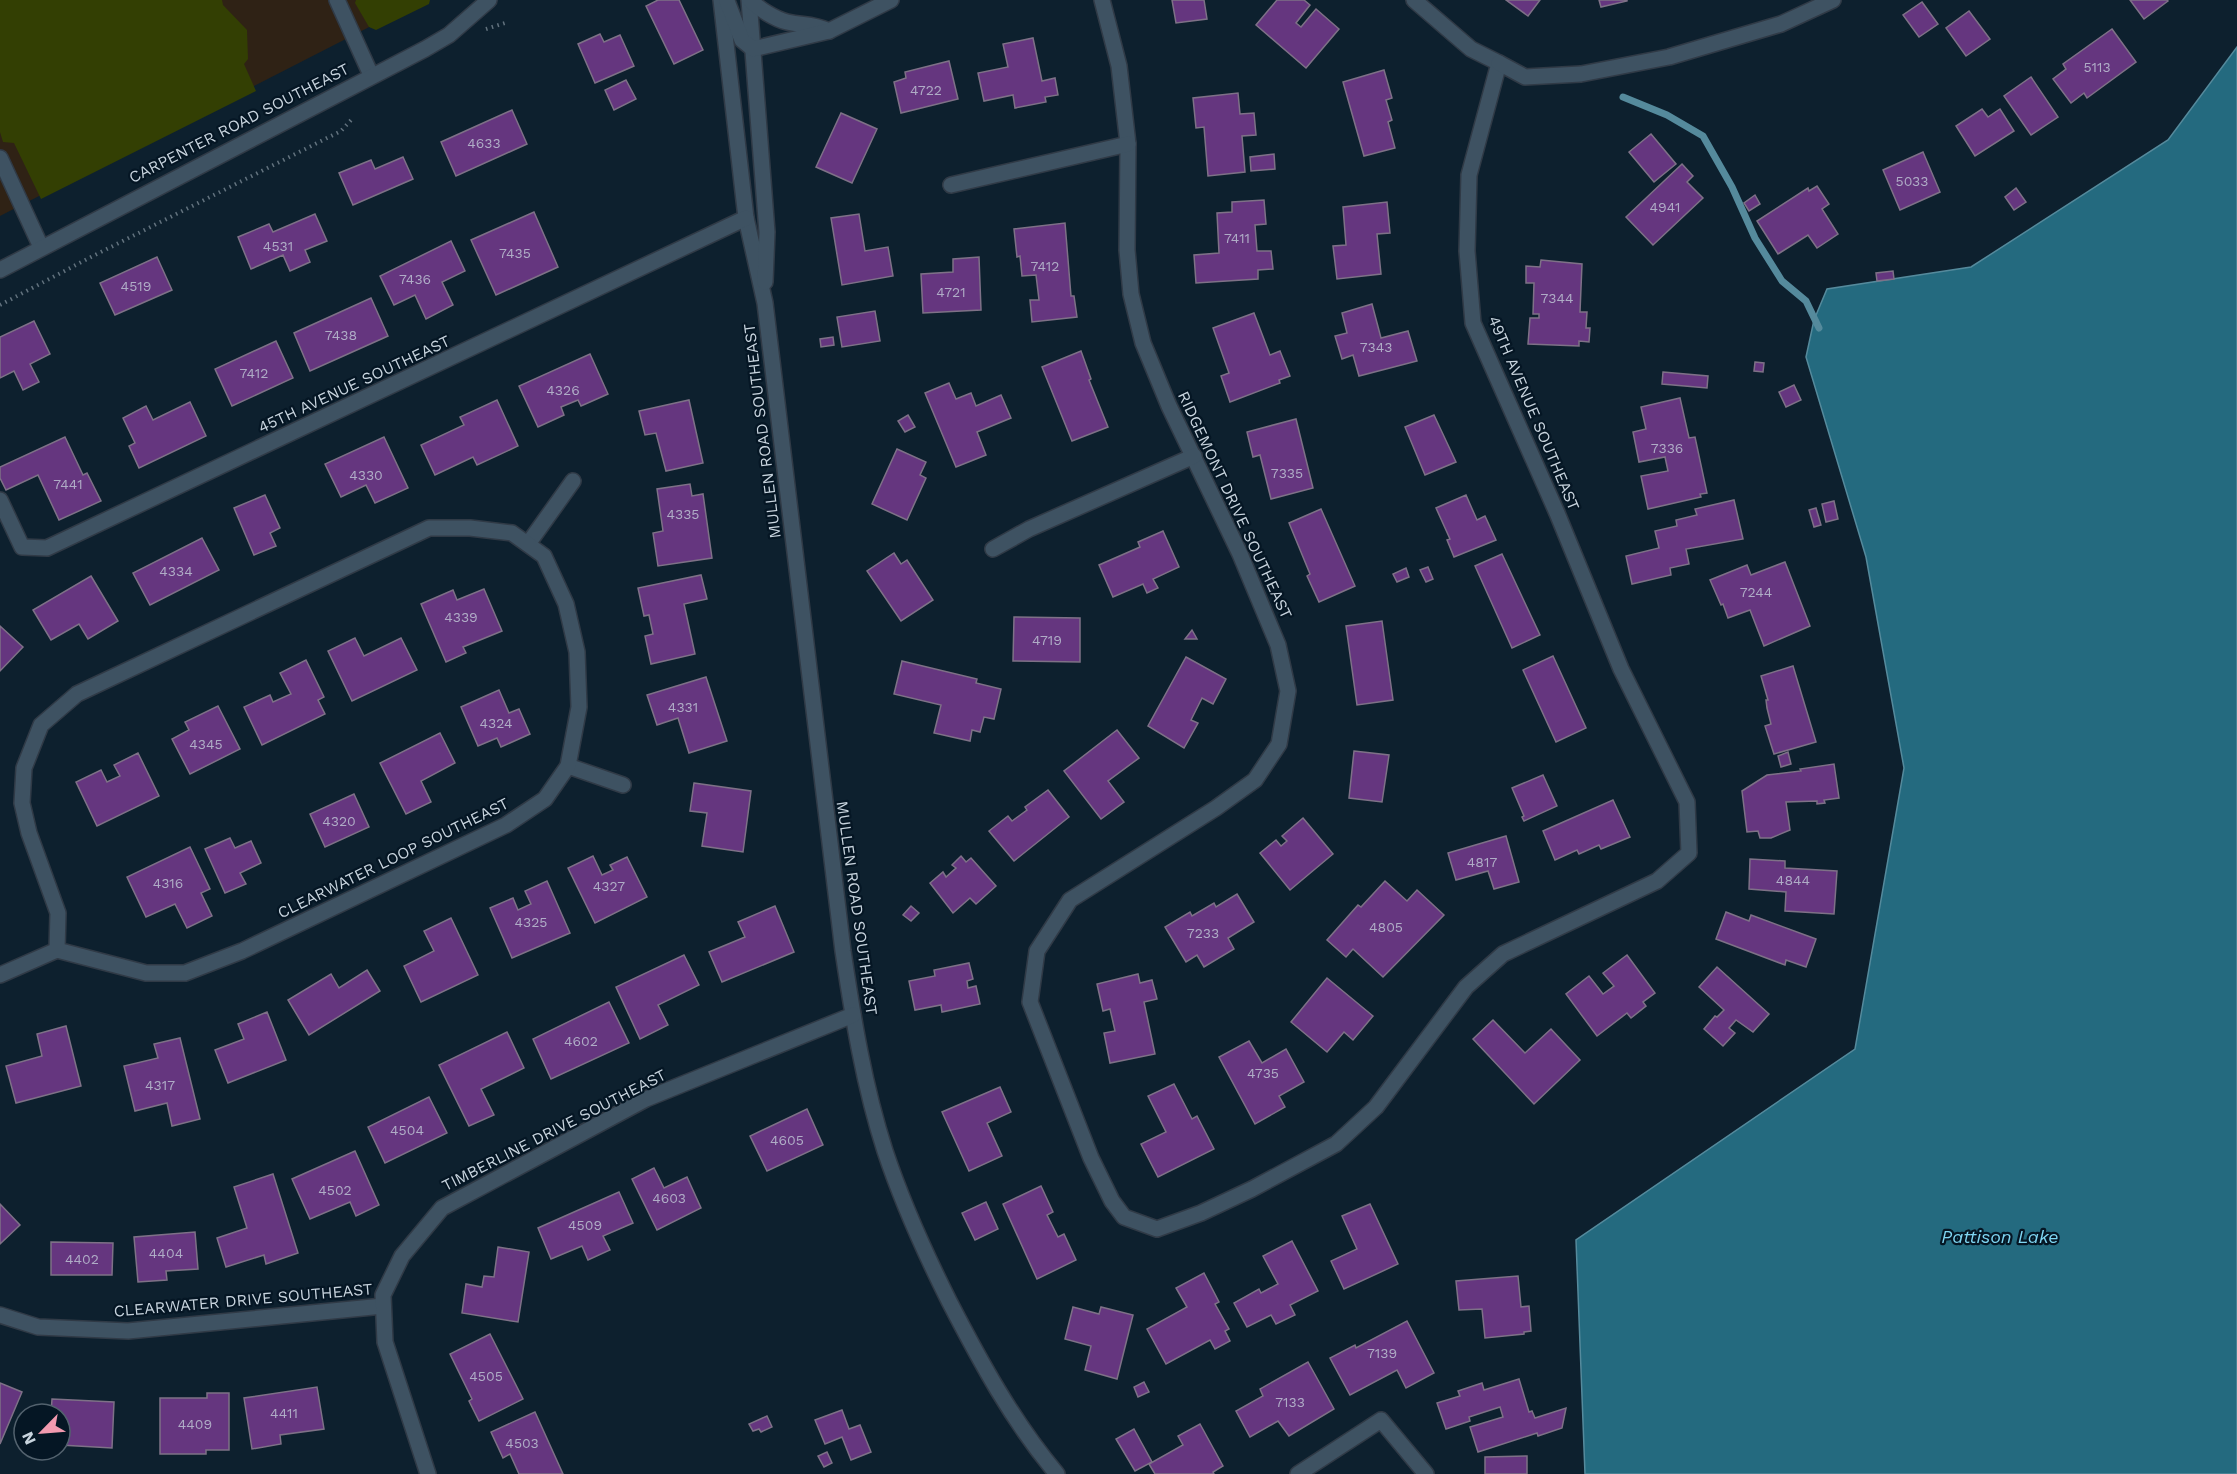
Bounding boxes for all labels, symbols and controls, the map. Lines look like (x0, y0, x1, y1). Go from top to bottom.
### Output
street label: CARPENTER ROAD SOUTHEAST (126, 59, 353, 187)
house number: 5113 (2083, 59, 2111, 75)
house number: 4722 (910, 82, 942, 98)
house number: 4633 (467, 135, 501, 151)
house number: 5033 (1896, 173, 1928, 189)
house number: 4941 (1650, 199, 1680, 215)
house number: 7411 (1224, 230, 1250, 246)
house number: 4531 (263, 238, 293, 254)
house number: 7435 (499, 245, 531, 261)
house number: 7412 (1031, 258, 1059, 274)
house number: 7436 (399, 271, 431, 287)
house number: 4519 (121, 278, 151, 294)
house number: 4721 (936, 284, 966, 300)
house number: 7344 (1540, 290, 1574, 306)
street label: 49TH AVENUE SOUTHEAST (1484, 313, 1584, 514)
street label: MULLEN ROAD SOUTHEAST (739, 322, 785, 540)
house number: 7438 (325, 327, 357, 343)
street label: 45TH AVENUE SOUTHEAST (255, 331, 453, 437)
house number: 7343 (1360, 339, 1392, 355)
house number: 7412 (240, 365, 268, 381)
house number: 4326 (546, 382, 580, 398)
street label: RIDGEMONT DRIVE SOUTHEAST (1174, 388, 1296, 622)
house number: 7336 (1651, 440, 1683, 456)
house number: 7335 (1271, 465, 1303, 481)
house number: 4330 (349, 467, 383, 483)
house number: 7441 (53, 476, 83, 492)
house number: 4335 (666, 506, 700, 522)
house number: 4334 (159, 563, 193, 579)
house number: 7244 (1740, 584, 1772, 600)
house number: 4339 (444, 609, 478, 625)
house number: 4719 (1032, 632, 1062, 648)
house number: 4331 (668, 699, 698, 715)
house number: 4324 (479, 715, 513, 731)
house number: 4345 (189, 736, 223, 752)
street label: CLEARWATER LOOP SOUTHEAST (274, 793, 512, 922)
street label: MULLEN ROAD SOUTHEAST (833, 800, 882, 1017)
house number: 4320 (322, 813, 356, 829)
house number: 4817 (1467, 854, 1497, 870)
house number: 4844 (1776, 872, 1810, 888)
house number: 4316 (153, 875, 183, 891)
house number: 4327 (593, 878, 625, 894)
house number: 4325 (514, 914, 548, 930)
house number: 4805 (1369, 919, 1403, 935)
house number: 7233 (1187, 925, 1219, 941)
house number: 4602 (564, 1033, 598, 1049)
street label: TIMBERLINE DRIVE SOUTHEAST (439, 1065, 670, 1195)
house number: 4735 (1247, 1065, 1279, 1081)
house number: 4317 (145, 1077, 175, 1093)
house number: 4504 (390, 1122, 424, 1138)
house number: 4605 (770, 1132, 804, 1148)
house number: 4502 (318, 1182, 352, 1198)
house number: 4603 (652, 1190, 686, 1206)
house number: 4509 (568, 1217, 602, 1233)
water label: Pattison Lake (1941, 1226, 2059, 1247)
house number: 4404 (149, 1245, 183, 1261)
house number: 4402 (65, 1251, 99, 1267)
street label: CLEARWATER DRIVE SOUTHEAST (113, 1279, 373, 1321)
house number: 7139 (1367, 1345, 1397, 1361)
house number: 4505 (469, 1368, 503, 1384)
house number: 7133 (1275, 1394, 1305, 1410)
north arrow (12, 1402, 72, 1462)
house number: 4411 (270, 1405, 298, 1421)
house number: 4409 (178, 1416, 212, 1432)
text: N (18, 1429, 40, 1448)
house number: 4503 (505, 1435, 539, 1451)

